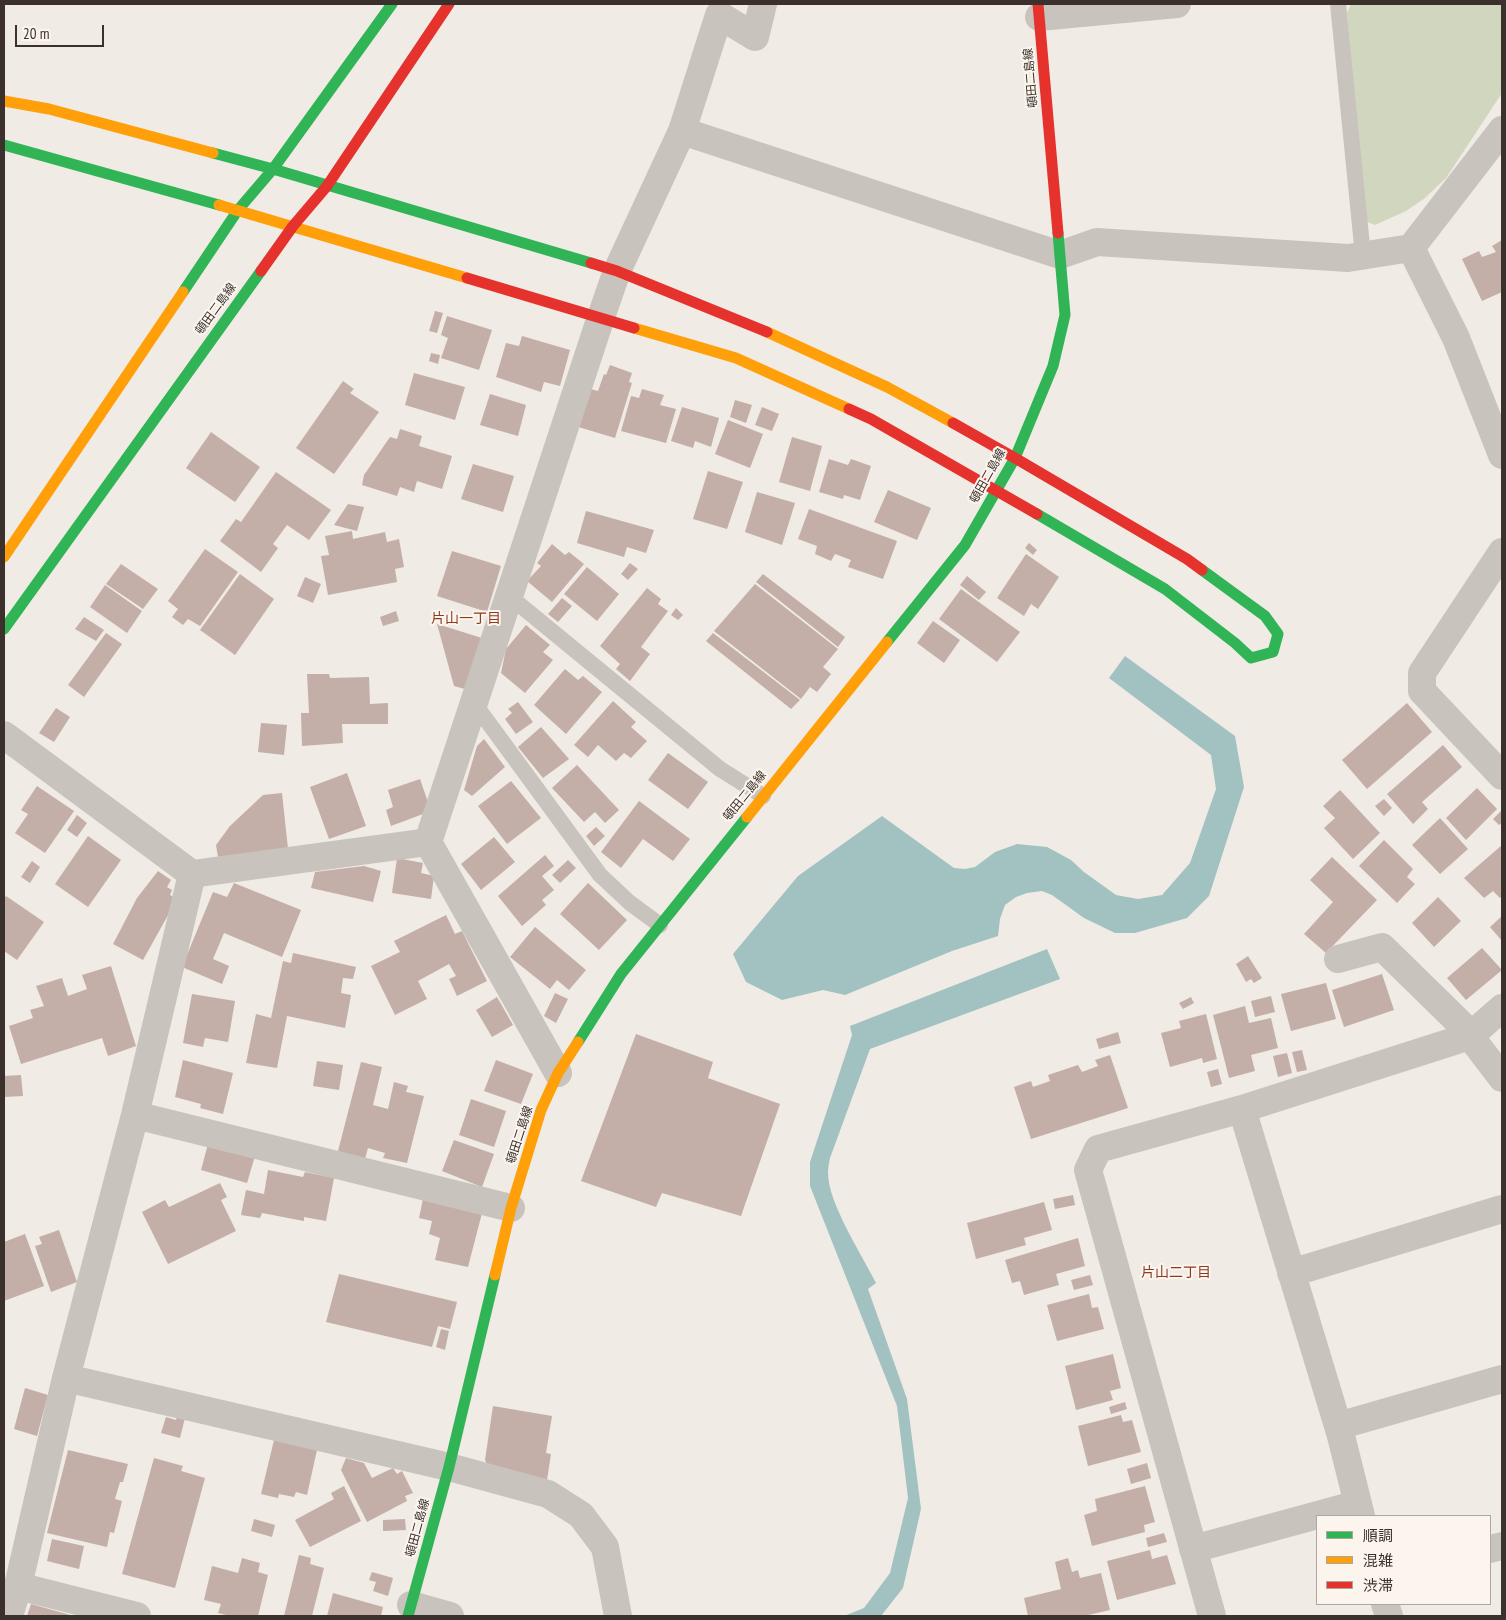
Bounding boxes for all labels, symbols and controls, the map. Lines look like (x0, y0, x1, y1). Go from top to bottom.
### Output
scale bar (18, 15, 106, 47)
text: 20 m (23, 24, 49, 43)
street label: 頓田二島線 (1021, 47, 1041, 109)
street label: 頓田二島線 (193, 280, 239, 338)
street label: 頓田二島線 (967, 446, 1009, 506)
district label: 片山一丁目 (431, 611, 501, 627)
street label: 頓田二島線 (721, 768, 769, 824)
street label: 頓田二島線 (504, 1104, 536, 1166)
district label: 片山二丁目 (1141, 1265, 1211, 1281)
street label: 頓田二島線 (403, 1497, 433, 1559)
legend (1316, 1515, 1491, 1605)
text: 順調 (1363, 1526, 1393, 1545)
text: 混雑 (1363, 1551, 1393, 1570)
text: 渋滞 (1363, 1576, 1393, 1595)

